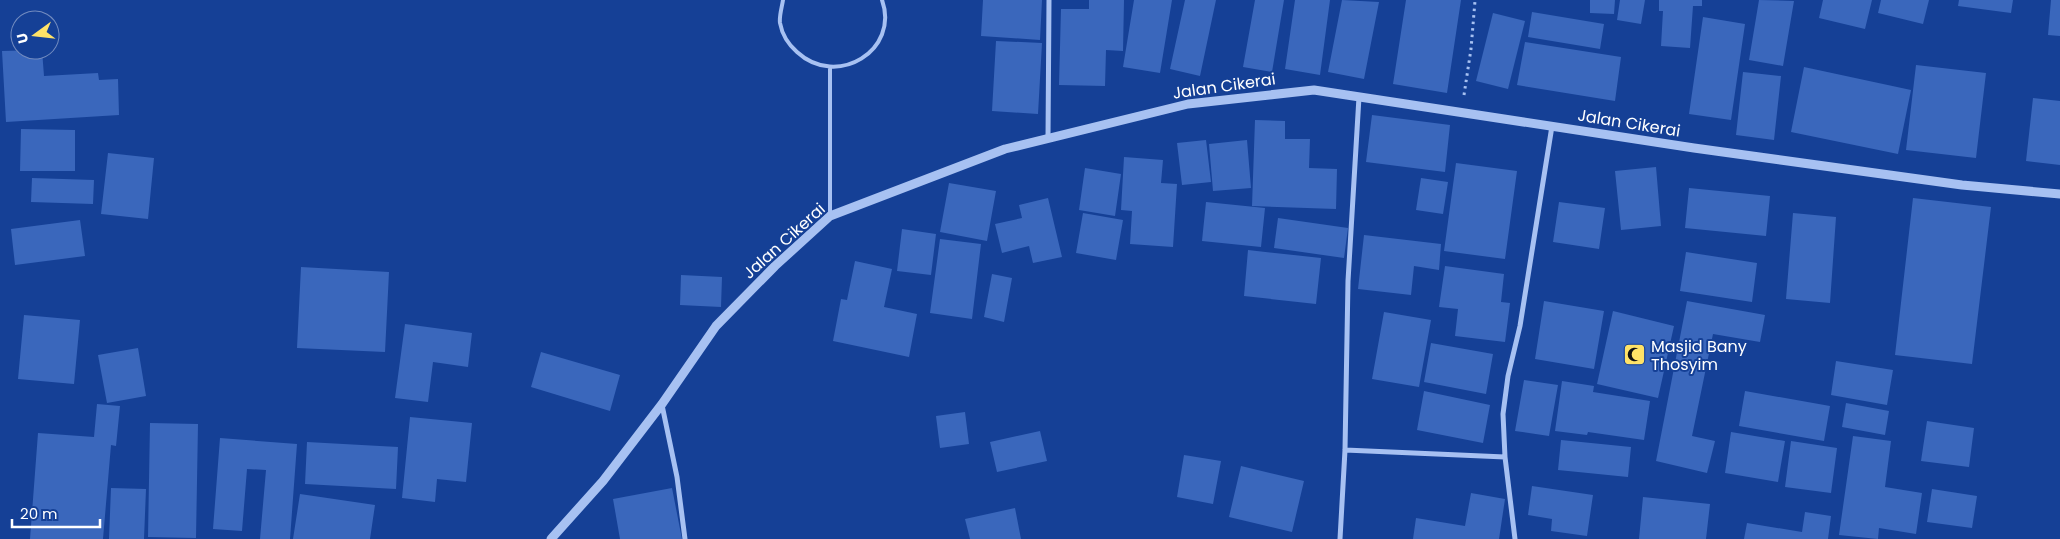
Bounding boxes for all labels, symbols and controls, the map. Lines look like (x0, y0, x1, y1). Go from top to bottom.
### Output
north arrow (10, 10, 60, 60)
text: U (11, 31, 33, 46)
street label: Jalan Cikerai (1171, 67, 1277, 105)
street label: Jalan Cikerai (1576, 104, 1682, 142)
street label: Jalan Cikerai (738, 198, 830, 284)
place label: Masjid Bany Thosyim (1651, 335, 1747, 376)
mosque icon: Masjid Bany Thosyim (1623, 343, 1647, 367)
scale bar (12, 496, 100, 528)
text: 20 m (20, 503, 58, 524)

